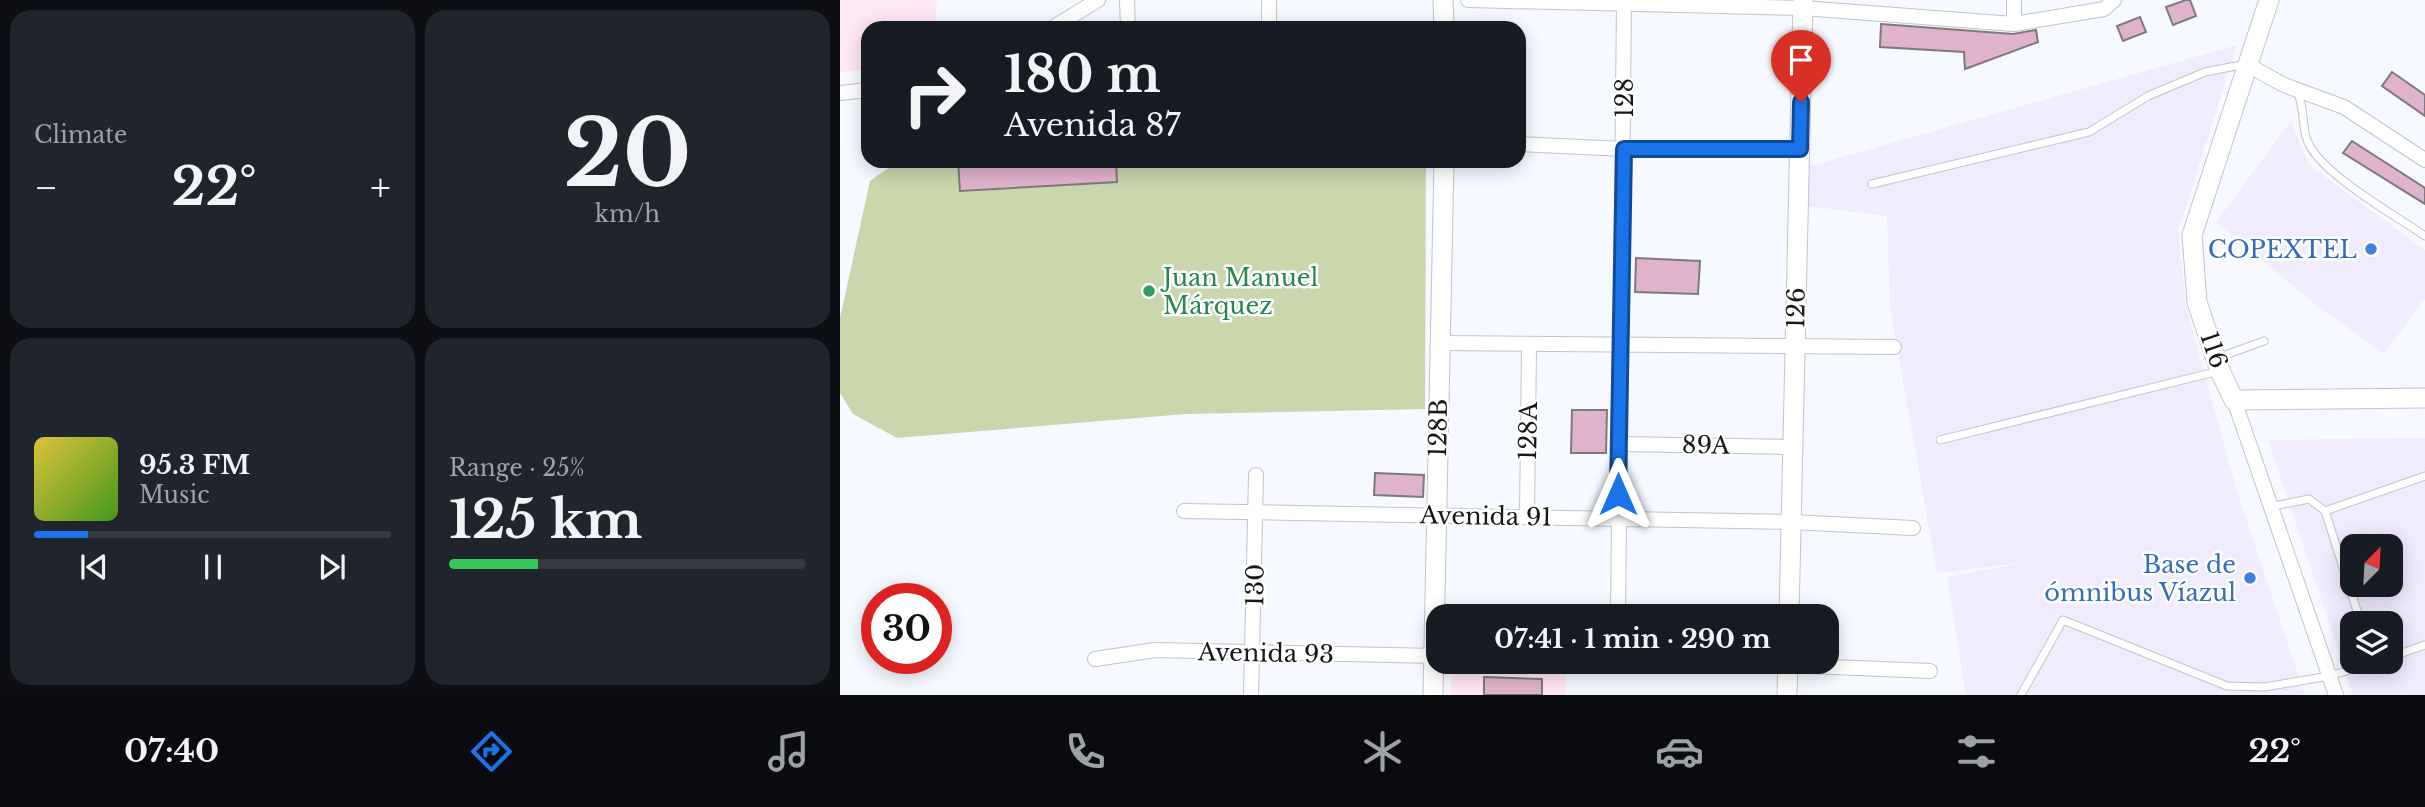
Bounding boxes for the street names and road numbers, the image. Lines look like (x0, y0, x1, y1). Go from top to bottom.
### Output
street label: 128 (1610, 78, 1639, 118)
street label: 126 (1781, 287, 1811, 329)
street label: 116 (2194, 328, 2234, 372)
street label: 128B (1423, 399, 1453, 457)
street label: 128A (1513, 401, 1543, 461)
street label: 89A (1682, 430, 1731, 460)
street label: Avenida 91 (1419, 500, 1552, 532)
street label: 130 (1240, 563, 1270, 607)
street label: Avenida 93 (1197, 637, 1334, 669)

